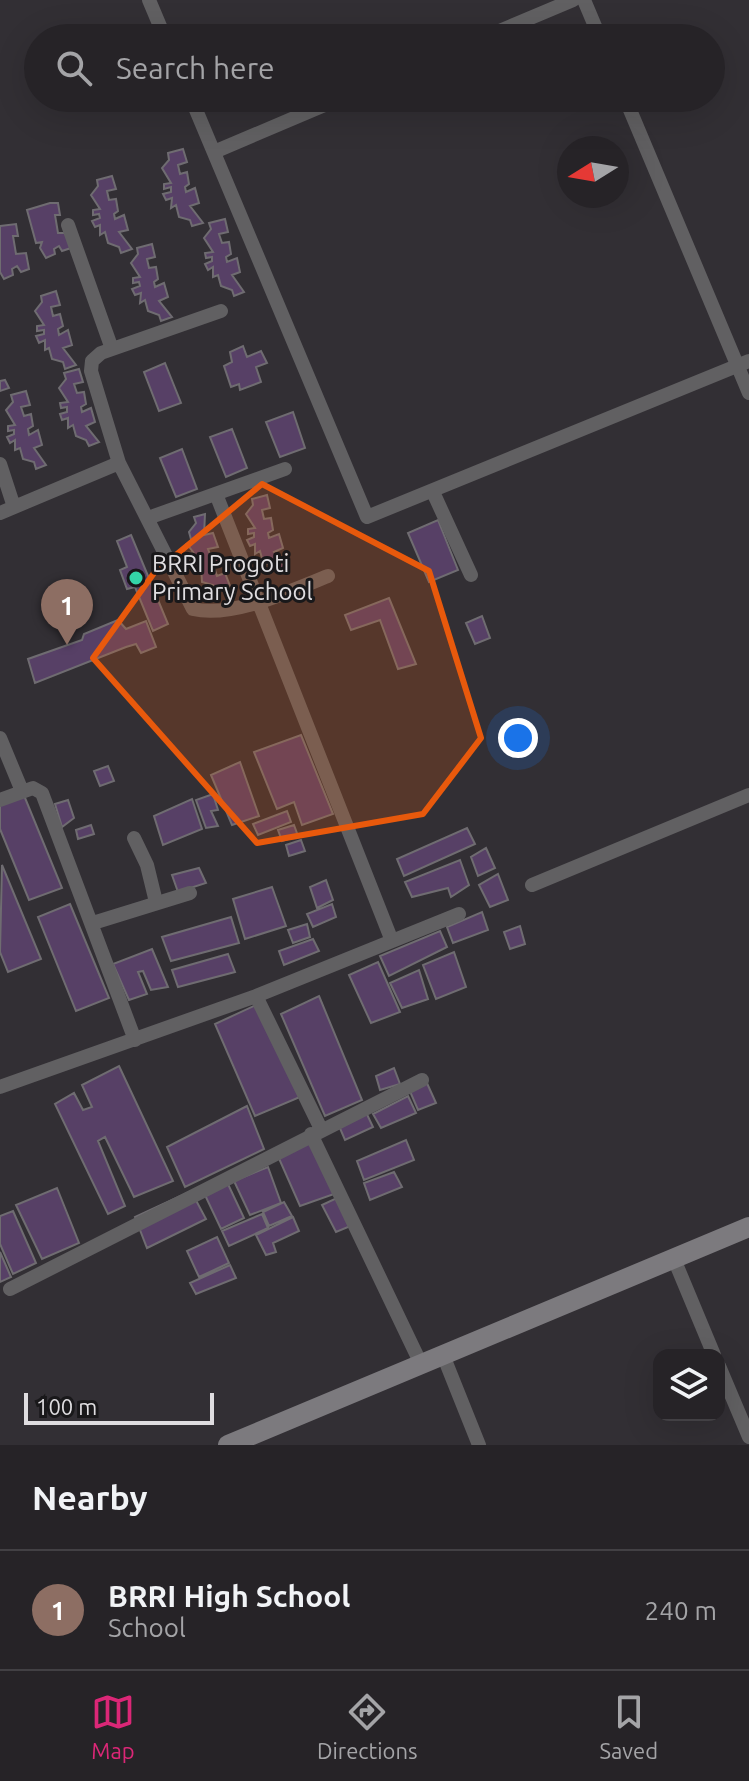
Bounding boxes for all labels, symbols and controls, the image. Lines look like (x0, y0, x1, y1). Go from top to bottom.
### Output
search box (24, 24, 725, 112)
icon: search (52, 46, 96, 90)
text: Search here (116, 51, 275, 85)
north arrow (557, 136, 629, 208)
place label: BRRI Progoti Primary School (152, 550, 313, 605)
marker: BRRI Progoti Primary School (127, 569, 145, 587)
pin: 1 (41, 579, 93, 645)
your location (498, 718, 538, 758)
map controls (653, 1349, 725, 1421)
button: layers (653, 1349, 725, 1421)
scale bar (24, 1389, 214, 1425)
text: 100 m (36, 1394, 97, 1419)
text: Nearby (32, 1478, 147, 1516)
text: BRRI High School (108, 1579, 350, 1613)
text: 1 (51, 1596, 65, 1625)
text: 240 m (645, 1596, 717, 1625)
text: School (108, 1613, 186, 1642)
tab: Map (91, 1690, 135, 1763)
tab: Directions (317, 1690, 418, 1763)
tab: Saved (599, 1690, 658, 1763)

